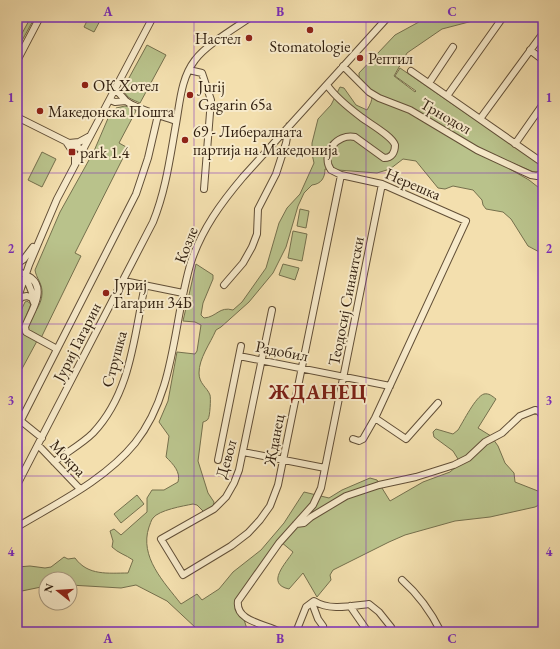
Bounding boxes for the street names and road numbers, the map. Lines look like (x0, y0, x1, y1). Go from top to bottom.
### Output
street label: Трнодол (417, 93, 476, 139)
street label: Нерешка (382, 163, 445, 205)
street label: Козле (169, 224, 203, 266)
street label: Теодосиј Синаитски (323, 234, 369, 367)
street label: Јуриј Гагарин (47, 299, 106, 387)
street label: Струшка (96, 328, 132, 390)
street label: Радобил (254, 336, 310, 366)
street label: Жданец (259, 412, 289, 469)
street label: Мокра (45, 435, 91, 482)
street label: Девол (210, 437, 242, 481)

